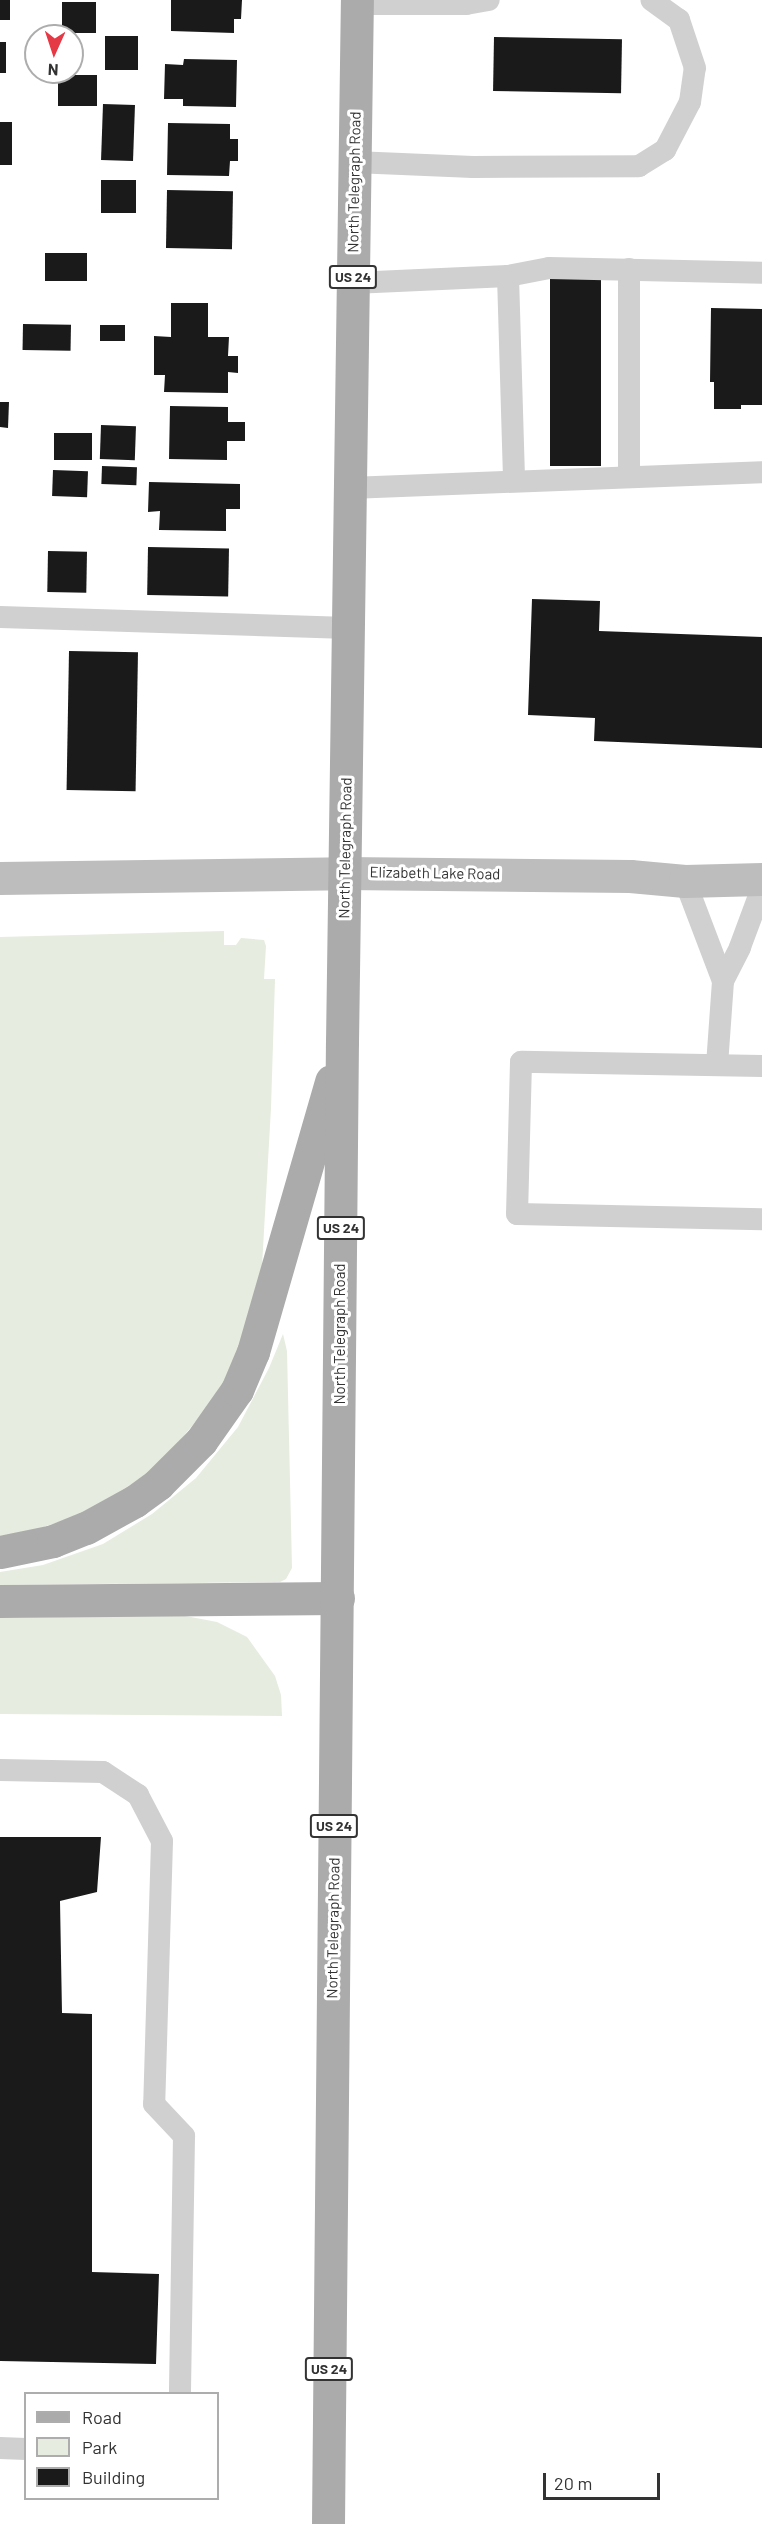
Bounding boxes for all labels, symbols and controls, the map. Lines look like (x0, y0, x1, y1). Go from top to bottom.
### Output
north arrow (24, 24, 84, 84)
text: N (47, 61, 59, 80)
street label: North Telegraph Road (344, 111, 364, 253)
road number: US 24 (328, 266, 378, 288)
street label: North Telegraph Road (335, 777, 355, 919)
street label: Elizabeth Lake Road (369, 863, 501, 883)
road number: US 24 (316, 1217, 366, 1239)
street label: North Telegraph Road (331, 1263, 349, 1405)
road number: US 24 (308, 1815, 360, 1837)
street label: North Telegraph Road (323, 1857, 343, 1999)
road number: US 24 (304, 2358, 354, 2380)
legend (24, 2392, 219, 2500)
text: Road (82, 2406, 122, 2428)
text: Park (82, 2436, 117, 2458)
scale bar (546, 2461, 663, 2499)
text: Building (82, 2466, 145, 2488)
text: 20 m (554, 2472, 592, 2494)

